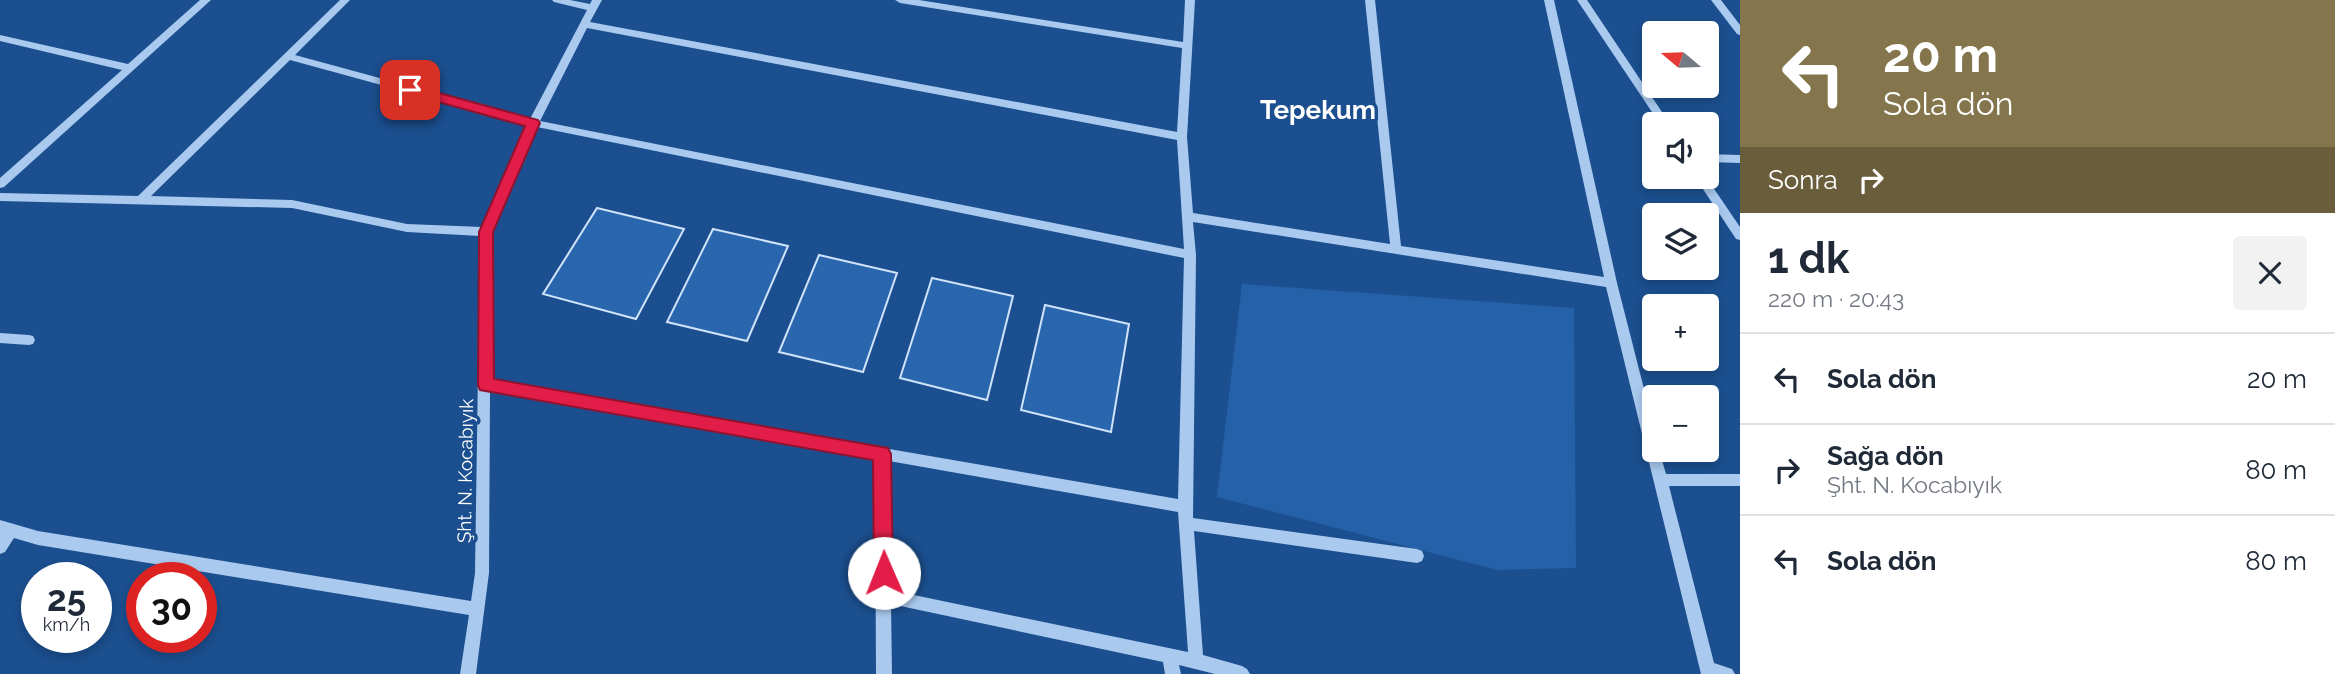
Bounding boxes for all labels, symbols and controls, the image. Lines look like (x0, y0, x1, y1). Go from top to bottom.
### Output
north arrow (1642, 21, 1718, 98)
map controls (1642, 21, 1719, 462)
text: 20 m (1883, 26, 1998, 83)
icon: left (1768, 28, 1859, 119)
pin (380, 60, 440, 120)
icon: arrive (391, 71, 429, 109)
text: Sola dön (1883, 85, 2013, 122)
district label: Tepekum (1260, 95, 1376, 125)
button: sound (1642, 112, 1719, 189)
icon: right (1852, 161, 1890, 199)
text: Sonra (1768, 165, 1838, 195)
button: layers (1642, 203, 1719, 280)
text: 1 dk (1768, 234, 1849, 283)
button: close (2233, 236, 2307, 310)
text: 220 m · 20:43 (1768, 285, 1904, 312)
button: + (1642, 294, 1719, 371)
icon: left (1768, 360, 1806, 398)
text: Sola dön (1827, 364, 1936, 394)
text: 20 m (2247, 364, 2307, 394)
button: − (1642, 385, 1719, 462)
street label: Şht. N. Kocabıyık (453, 399, 477, 543)
text: Sağa dön (1827, 441, 1944, 471)
icon: right (1768, 451, 1806, 489)
text: 80 m (2245, 455, 2307, 485)
text: Şht. N. Kocabıyık (1827, 471, 2002, 498)
position arrow (847, 536, 921, 610)
icon: left (1768, 542, 1806, 580)
text: Sola dön (1827, 546, 1936, 576)
text: 80 m (2245, 546, 2307, 576)
speed limit sign: 30 (126, 562, 217, 653)
text: 25 (47, 578, 86, 619)
text: km/h (43, 614, 90, 635)

